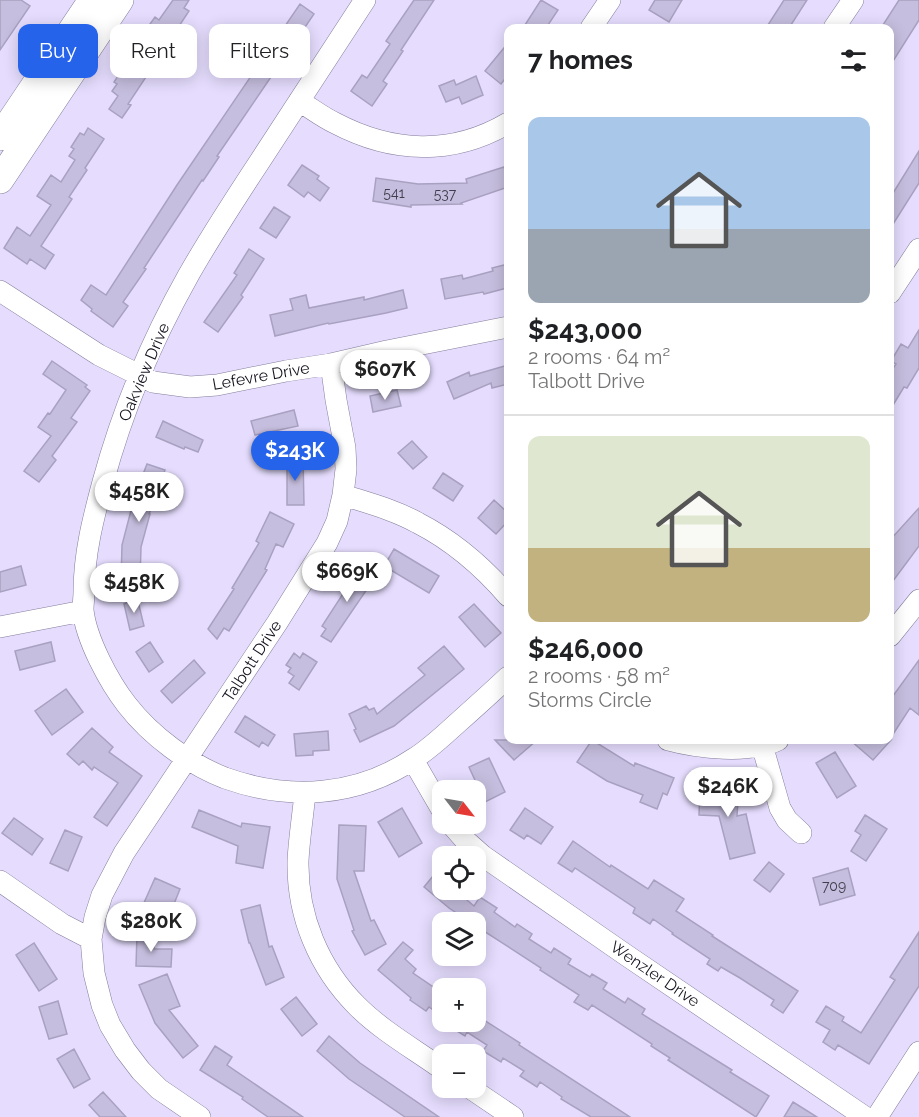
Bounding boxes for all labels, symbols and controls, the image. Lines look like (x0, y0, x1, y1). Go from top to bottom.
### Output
chip: Buy (18, 24, 98, 78)
chip: Rent (110, 24, 197, 78)
chip: Filters (209, 24, 310, 78)
icon: filters (837, 44, 870, 77)
text: 7 homes (528, 45, 633, 75)
icon: home (645, 156, 753, 264)
house number: 541 (383, 185, 405, 201)
house number: 537 (434, 186, 457, 202)
text: $243,000 (528, 315, 642, 345)
street label: Oakview Drive (115, 320, 173, 424)
text: 2 rooms · 64 m² (528, 345, 670, 369)
pin: $607K (343, 350, 427, 401)
text: $607K (354, 357, 416, 381)
street label: Lefevre Drive (211, 358, 311, 394)
text: Talbott Drive (528, 369, 645, 393)
pin: $243K (253, 431, 337, 482)
text: $243K (265, 438, 325, 462)
pin: $458K (97, 472, 181, 523)
icon: home (645, 475, 753, 583)
text: $458K (109, 479, 169, 503)
pin: $669K (305, 552, 389, 603)
text: $669K (316, 559, 378, 583)
pin: $458K (92, 563, 176, 614)
text: $458K (104, 570, 164, 594)
street label: Talbott Drive (219, 617, 285, 705)
text: $246,000 (528, 634, 644, 664)
text: 2 rooms · 58 m² (528, 664, 670, 688)
text: Storms Circle (528, 688, 652, 712)
pin: $246K (686, 767, 770, 818)
text: $246K (698, 774, 758, 798)
north arrow (432, 780, 486, 834)
map controls (432, 780, 486, 1098)
button: locate (432, 846, 486, 900)
house number: 709 (822, 878, 846, 894)
pin: $280K (109, 902, 193, 953)
text: $280K (120, 909, 182, 933)
button: layers (432, 912, 486, 966)
street label: Wenzler Drive (607, 937, 703, 1011)
button: + (432, 978, 486, 1032)
button: − (432, 1044, 486, 1098)

